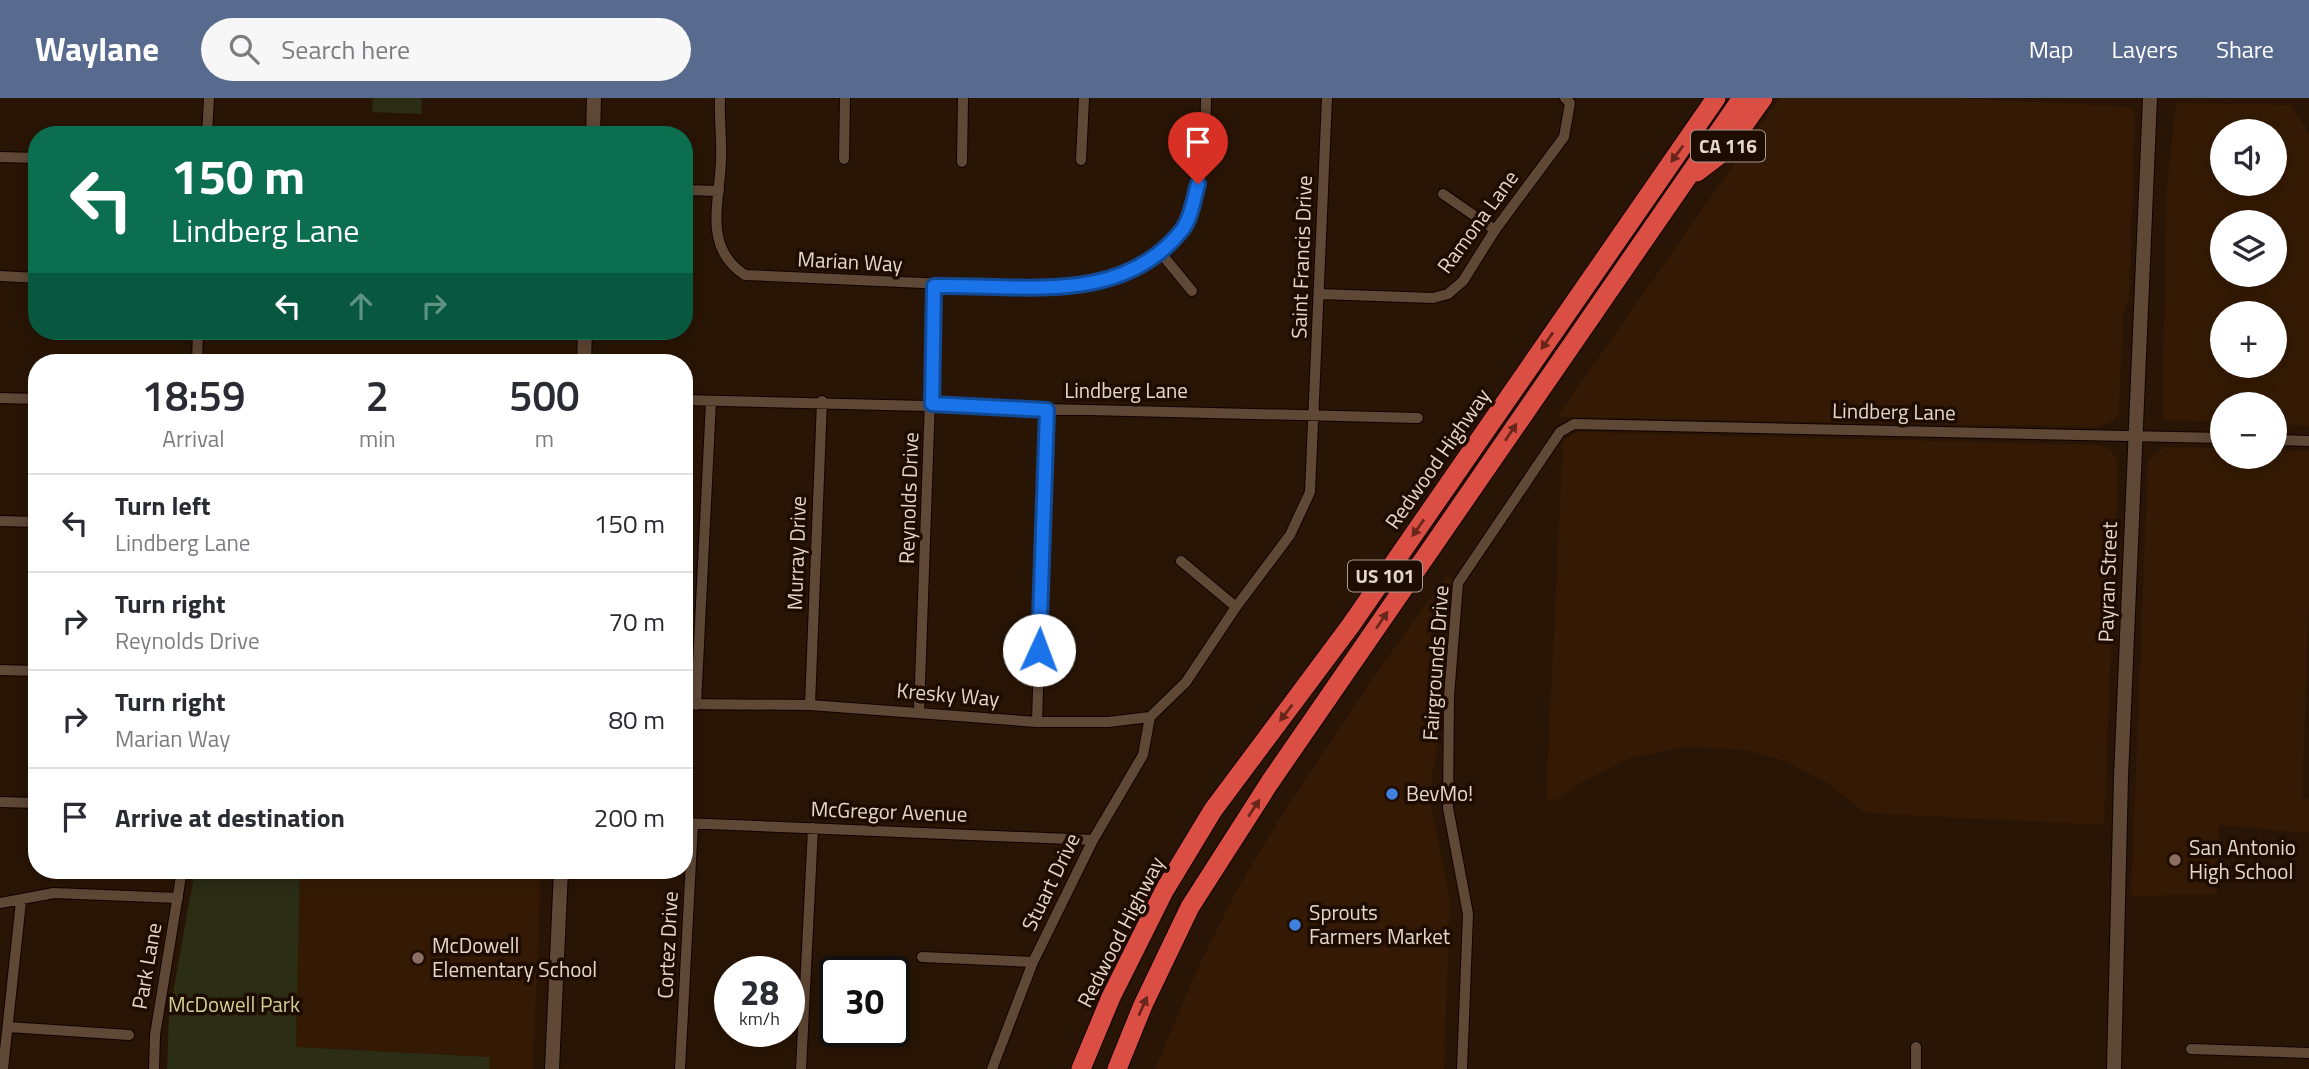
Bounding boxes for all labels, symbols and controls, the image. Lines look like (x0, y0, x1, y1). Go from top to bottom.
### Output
search box (201, 18, 691, 81)
text: Waylane (35, 24, 159, 74)
icon: search (225, 30, 263, 68)
text: Search here (281, 30, 410, 69)
text: Map (2029, 31, 2074, 67)
text: Layers (2112, 31, 2178, 67)
text: Share (2216, 31, 2274, 67)
pin (1168, 112, 1228, 184)
map controls (2210, 119, 2287, 469)
button: sound (2210, 119, 2287, 196)
icon: arrive (1179, 123, 1217, 161)
road number: CA 116 (1691, 130, 1765, 162)
text: 150 m (171, 138, 305, 213)
one-way arrow (1670, 144, 1684, 163)
icon: left (56, 154, 147, 245)
street label: Ramona Lane (1429, 163, 1526, 280)
street label: Saint Francis Drive (1282, 175, 1320, 339)
text: Lindberg Lane (171, 206, 359, 254)
button: layers (2210, 210, 2287, 287)
street label: Marian Way (797, 242, 903, 280)
icon: left (269, 287, 307, 325)
icon: ahead (342, 287, 380, 325)
icon: right (415, 287, 453, 325)
button: + (2210, 301, 2287, 378)
one-way arrow (1540, 332, 1554, 350)
text: 18:59 (141, 363, 246, 427)
text: 2 (366, 363, 389, 427)
text: 500 (509, 363, 580, 427)
street label: Lindberg Lane (1064, 374, 1188, 406)
street label: Redwood Highway (1377, 381, 1498, 535)
button: − (2210, 392, 2287, 469)
street label: Lindberg Lane (1832, 394, 1956, 428)
text: Arrival (162, 421, 225, 456)
text: min (359, 421, 396, 456)
text: m (535, 421, 554, 456)
one-way arrow (1504, 423, 1517, 442)
street label: Reynolds Drive (890, 431, 926, 564)
text: Turn left (115, 486, 210, 525)
street label: Murray Drive (778, 495, 814, 611)
icon: left (56, 504, 94, 542)
text: 150 m (594, 504, 665, 543)
one-way arrow (1411, 519, 1425, 537)
street label: Payran Street (2089, 520, 2125, 643)
text: Lindberg Lane (115, 525, 250, 560)
road number: US 101 (1348, 561, 1422, 592)
text: Turn right (115, 584, 226, 623)
street label: Fairgrounds Drive (1414, 584, 1456, 742)
icon: right (56, 602, 94, 640)
text: 70 m (608, 602, 665, 641)
one-way arrow (1375, 611, 1389, 629)
position arrow (1002, 613, 1076, 687)
text: Reynolds Drive (115, 623, 260, 658)
street label: Kresky Way (895, 674, 1001, 714)
text: Turn right (115, 682, 226, 721)
icon: right (56, 700, 94, 738)
text: 80 m (608, 700, 665, 739)
one-way arrow (1279, 704, 1293, 722)
text: Marian Way (115, 721, 230, 756)
place label: BevMo! (1406, 777, 1473, 809)
marker: BevMo! (1384, 786, 1400, 802)
street label: McGregor Avenue (810, 792, 968, 830)
icon: arrive (56, 798, 94, 836)
text: Arrive at destination (115, 798, 345, 837)
text: 200 m (594, 798, 665, 837)
one-way arrow (1247, 799, 1261, 817)
street label: Stuart Drive (1013, 827, 1088, 936)
place label: San Antonio High School (2189, 831, 2296, 887)
street label: Redwood Highway (1068, 851, 1172, 1013)
marker: San Antonio High School (2167, 852, 2183, 868)
street label: Cortez Drive (648, 890, 686, 1000)
place label: Sprouts Farmers Market (1309, 896, 1451, 952)
marker: Sprouts Farmers Market (1287, 917, 1303, 933)
street label: Park Lane (123, 920, 169, 1012)
place label: McDowell Elementary School (432, 929, 597, 985)
marker: McDowell Elementary School (410, 950, 426, 966)
speed limit sign: 30 (819, 956, 910, 1047)
text: 28 (740, 965, 779, 1019)
park label: McDowell Park (168, 988, 300, 1020)
one-way arrow (1137, 996, 1149, 1016)
text: km/h (739, 1005, 780, 1032)

